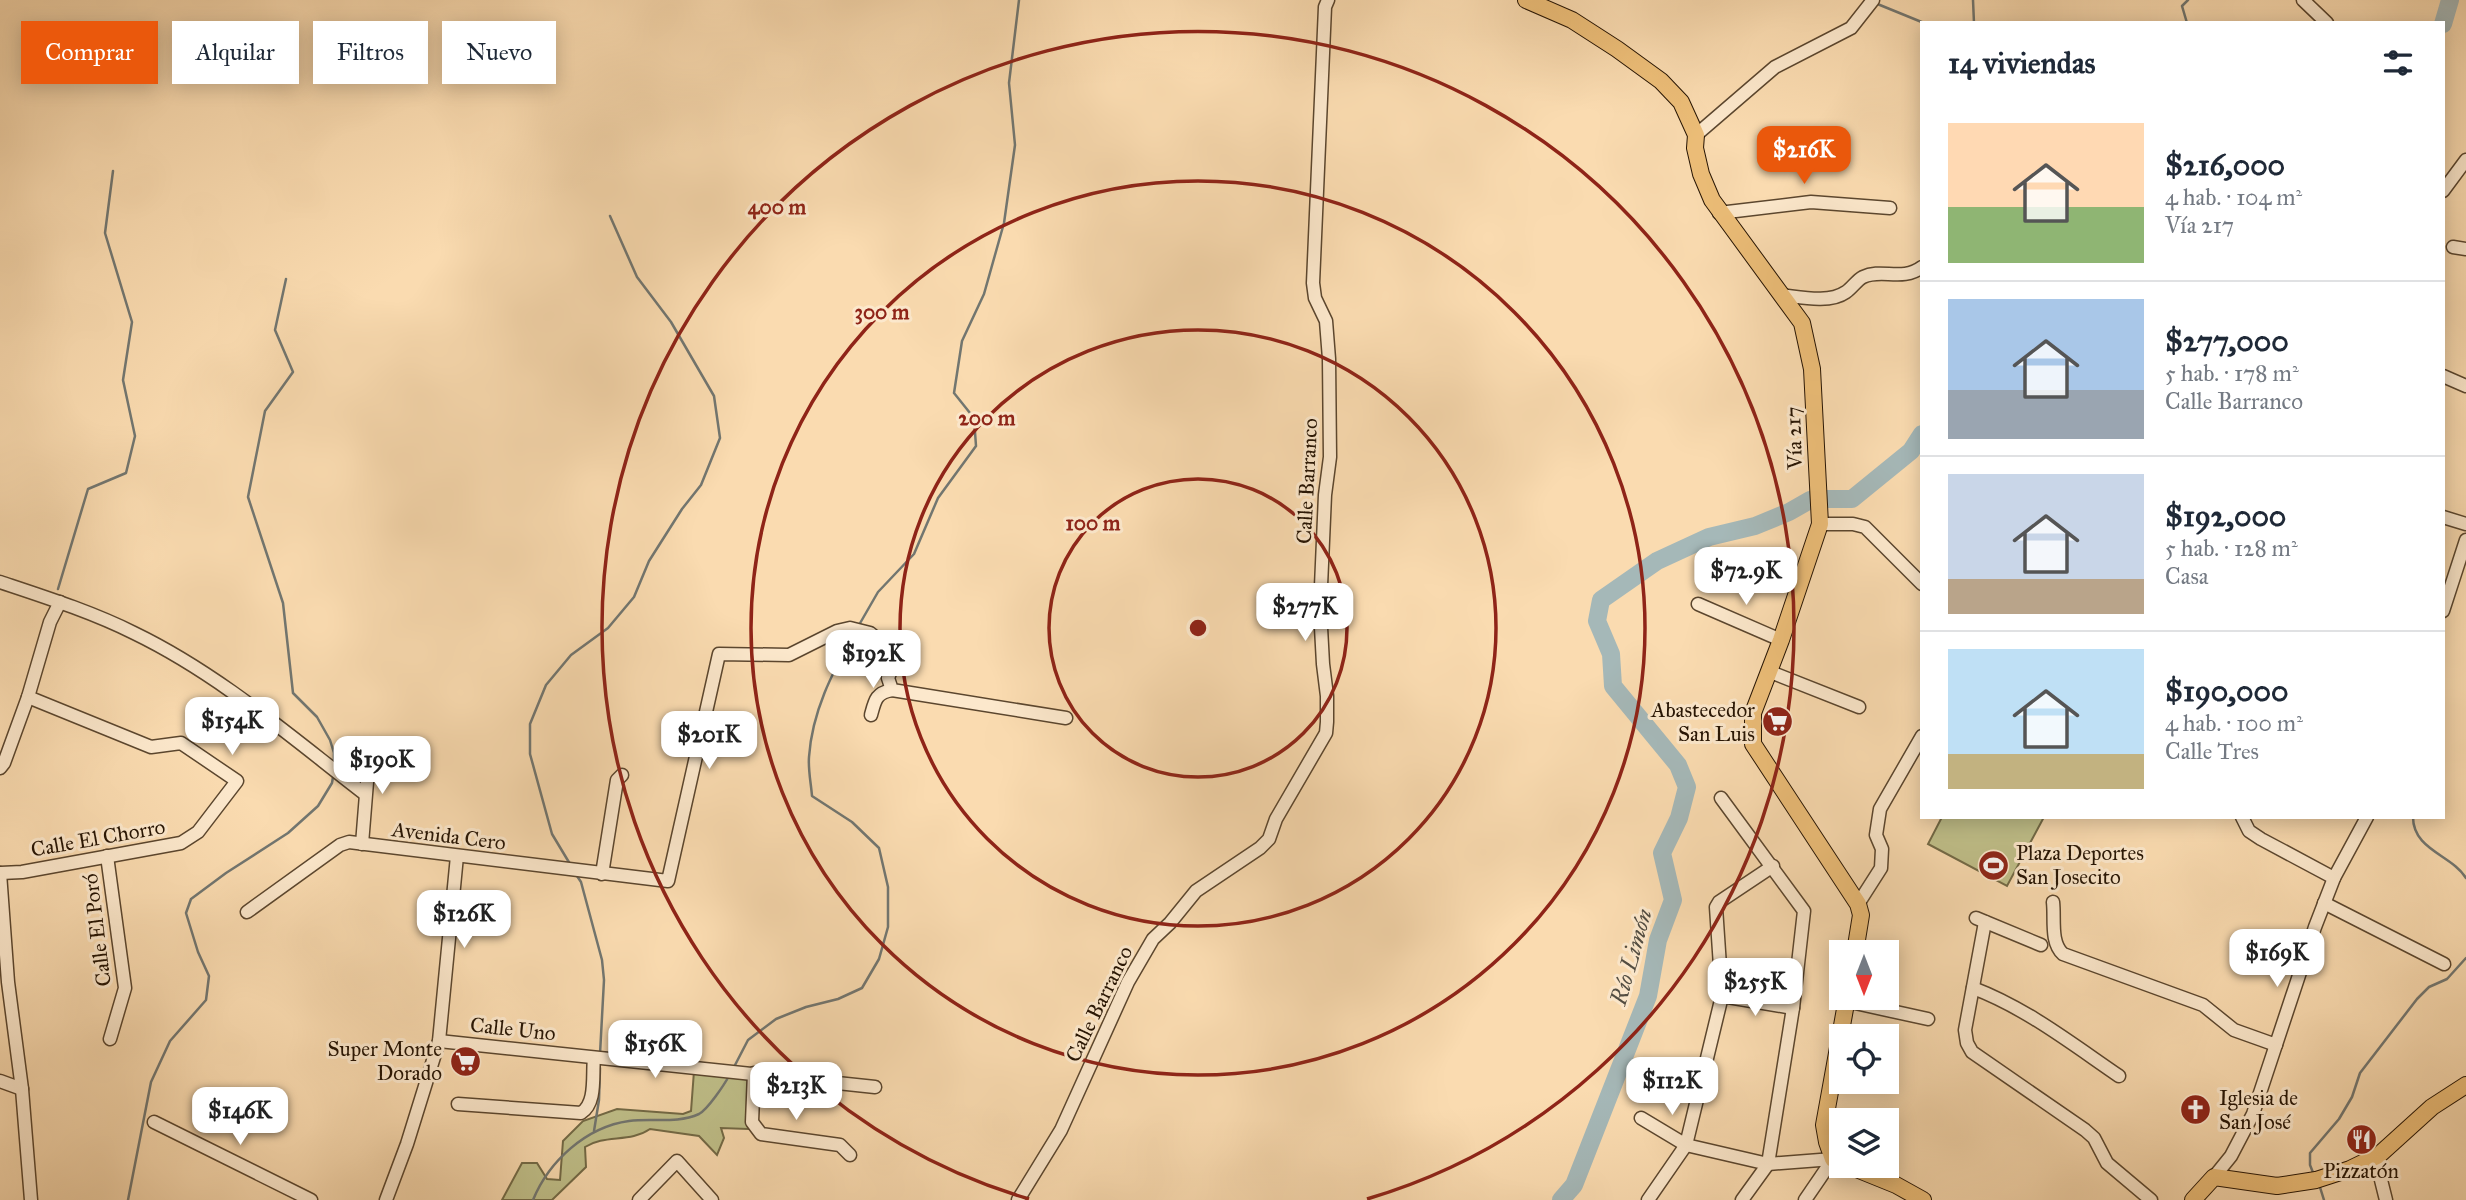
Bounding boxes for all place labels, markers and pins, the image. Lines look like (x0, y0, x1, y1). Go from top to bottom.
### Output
pin: $216K (1755, 127, 1853, 186)
pin: $72.9K (1689, 548, 1803, 607)
pin: $277K (1256, 584, 1354, 643)
centre of rings (1186, 616, 1210, 640)
pin: $192K (824, 630, 922, 690)
place label: Abastecedor San Luis (1650, 697, 1755, 747)
pin: $154K (183, 698, 281, 757)
supermarket icon: Abastecedor San Luis (1761, 705, 1795, 739)
pin: $201K (660, 712, 758, 771)
pin: $190K (333, 736, 431, 796)
place label: Plaza Deportes San Josecito (2016, 840, 2144, 890)
sports icon: Plaza Deportes San Josecito (1976, 848, 2010, 882)
pin: $126K (415, 890, 513, 950)
pin: $169K (2228, 930, 2326, 989)
pin: $255K (1706, 958, 1804, 1018)
pin: $156K (606, 1020, 704, 1080)
place label: Super Monte Dorado (327, 1036, 442, 1086)
supermarket icon: Super Monte Dorado (448, 1044, 482, 1078)
pin: $112K (1623, 1058, 1721, 1117)
pin: $213K (747, 1062, 845, 1122)
place label: Iglesia de San José (2219, 1085, 2298, 1135)
pin: $146K (191, 1088, 289, 1147)
church icon: Iglesia de San José (2179, 1093, 2213, 1127)
restaurant icon: Pizzatón (2344, 1122, 2378, 1156)
place label: Pizzatón (2323, 1158, 2399, 1184)

